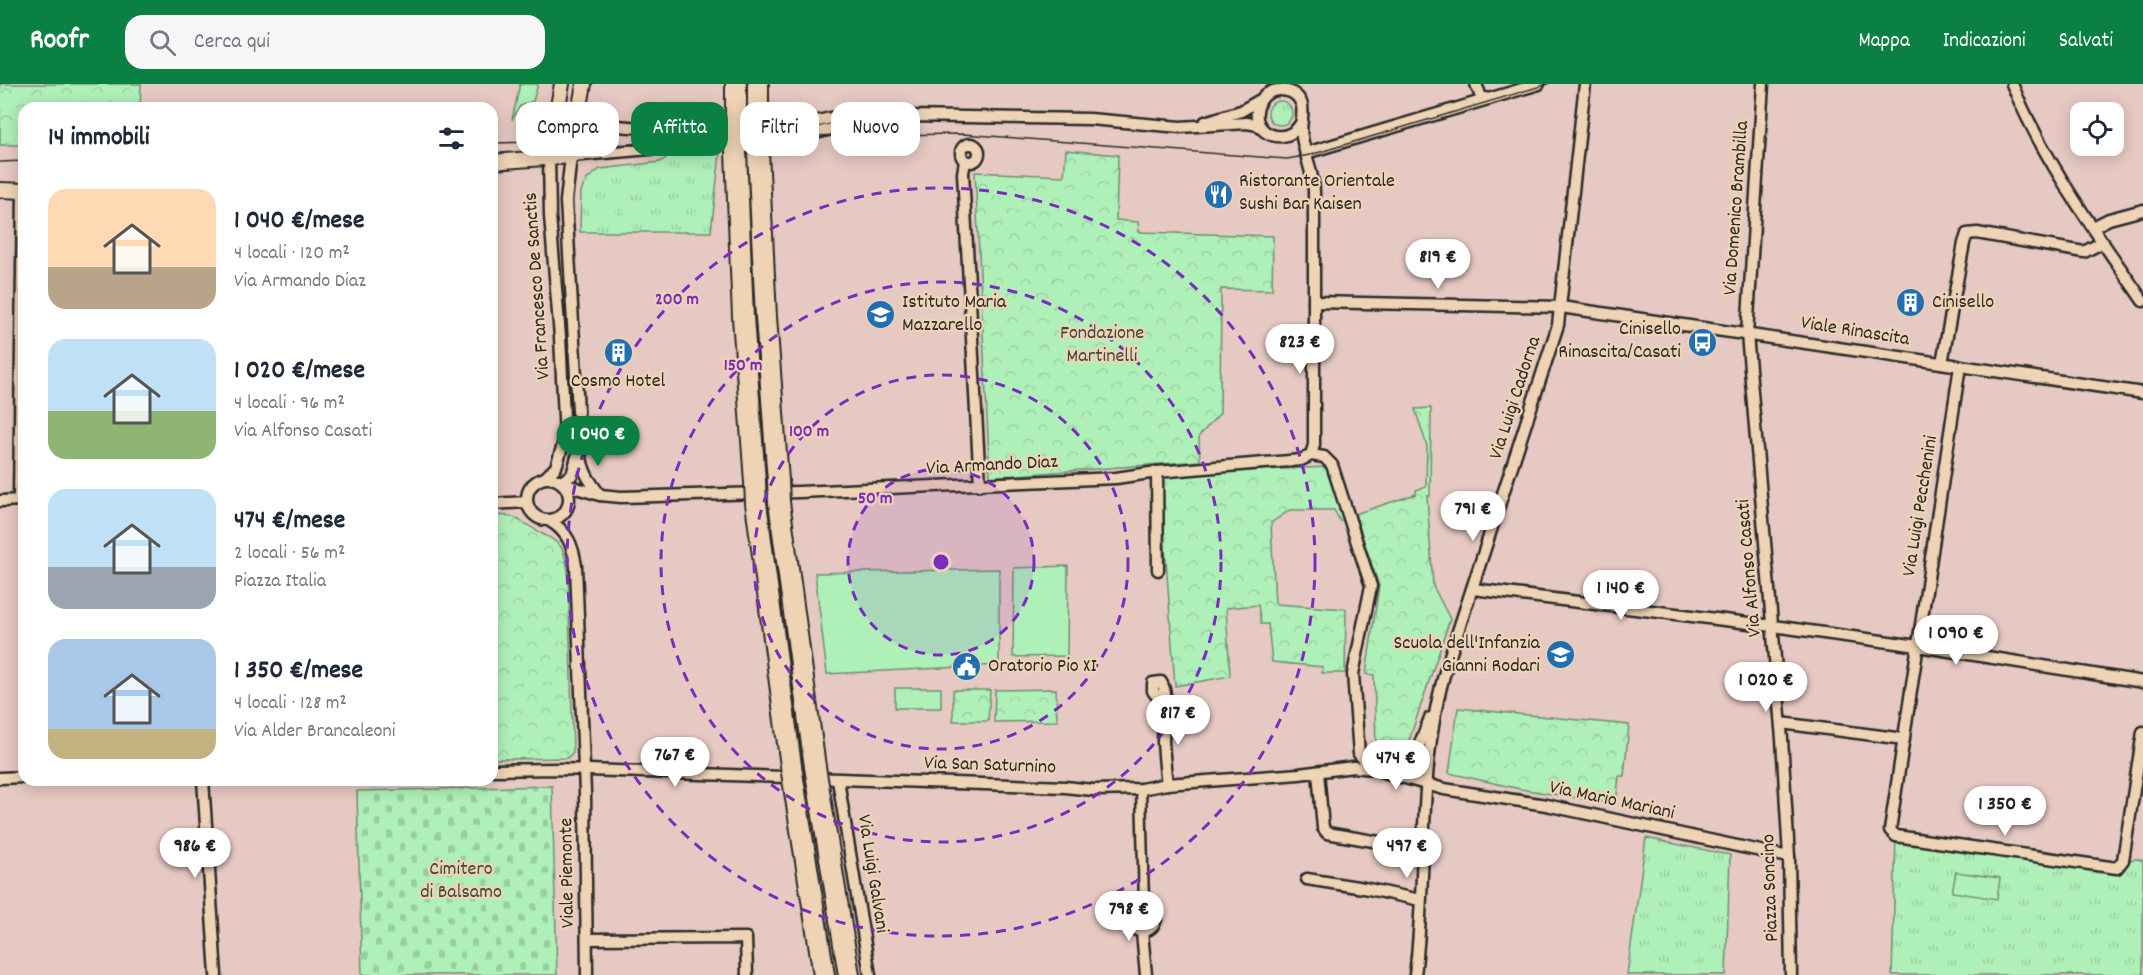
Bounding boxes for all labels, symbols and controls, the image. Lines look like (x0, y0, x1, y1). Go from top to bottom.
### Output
search box (125, 15, 545, 69)
text: Roofr (30, 22, 89, 62)
icon: search (146, 26, 179, 59)
text: Cerca qui (194, 27, 270, 58)
text: Mappa (1858, 27, 1910, 57)
text: Indicazioni (1943, 27, 2026, 57)
text: Salvati (2059, 27, 2113, 57)
chip: Compra (516, 102, 619, 156)
chip: Affitta (631, 102, 728, 156)
chip: Filtri (740, 102, 819, 156)
chip: Nuovo (831, 102, 920, 156)
map controls (2070, 102, 2124, 156)
button: locate (2070, 102, 2124, 156)
street label: Via Domenico Brambilla (1717, 119, 1757, 296)
text: 14 immobili (48, 120, 149, 157)
icon: filters (435, 122, 468, 155)
place label: Ristorante Orientale Sushi Bar Kaisen (1239, 168, 1395, 219)
restaurant icon: Ristorante Orientale Sushi Bar Kaisen (1202, 178, 1234, 210)
street label: Via Francesco De Sanctis (517, 191, 559, 381)
text: 1 040 €/mese (234, 203, 364, 240)
icon: home (96, 213, 168, 285)
pin: 819 € (1396, 239, 1480, 290)
text: 4 locali · 120 m² (234, 240, 350, 268)
text: 819 € (1419, 244, 1457, 272)
text: Via Armando Diaz (234, 268, 366, 296)
building icon: Cinisello (1895, 287, 1927, 319)
text: 200 m (655, 288, 699, 313)
place label: Istituto Maria Mazzarello (902, 289, 1007, 340)
place label: Cinisello (1932, 289, 1994, 317)
school or university icon: Istituto Maria Mazzarello (865, 298, 897, 330)
street label: Viale Rinascita (1799, 310, 1912, 355)
place label: Cinisello Rinascita/Casati (1558, 316, 1681, 367)
park label: Fondazione Martinelli (1060, 320, 1144, 371)
pin: 823 € (1258, 324, 1342, 375)
bus stop icon: Cinisello Rinascita/Casati (1686, 326, 1718, 358)
text: 823 € (1279, 329, 1321, 357)
street label: Via Luigi Cadorna (1483, 332, 1549, 463)
building icon: Cosmo Hotel (602, 336, 634, 368)
text: 1 020 €/mese (234, 353, 365, 390)
text: 150 m (724, 354, 762, 379)
icon: home (96, 363, 168, 435)
place label: Cosmo Hotel (571, 368, 665, 396)
text: 4 locali · 96 m² (234, 390, 345, 418)
pin: 1 040 € (543, 416, 653, 467)
text: Via Alfonso Casati (234, 418, 372, 446)
text: 100 m (789, 420, 829, 445)
text: 1 040 € (571, 421, 625, 449)
street label: Via Luigi Pecchenini (1896, 433, 1946, 579)
street label: Via Armando Diaz (925, 449, 1059, 483)
text: 50 m (858, 487, 892, 512)
pin: 791 € (1431, 491, 1515, 542)
text: 791 € (1455, 496, 1491, 524)
street label: Via Alfonso Casati (1730, 498, 1770, 638)
text: 474 €/mese (234, 503, 345, 540)
icon: home (96, 513, 168, 585)
text: 2 locali · 56 m² (234, 540, 345, 568)
centre of rings (931, 552, 951, 572)
text: Piazza Italia (234, 568, 326, 596)
pin: 1 140 € (1566, 570, 1676, 621)
text: 1 140 € (1597, 575, 1645, 603)
pin: 1 090 € (1901, 615, 2011, 666)
text: 1 090 € (1928, 620, 1984, 648)
place label: Scuola dell'Infanzia Gianni Rodari (1394, 630, 1541, 681)
school or university icon: Scuola dell'Infanzia Gianni Rodari (1545, 639, 1577, 671)
public building icon: Oratorio Pio XI (951, 651, 983, 683)
text: 1 350 €/mese (234, 653, 363, 690)
place label: Oratorio Pio XI (988, 653, 1097, 681)
pin: 1 020 € (1711, 662, 1821, 713)
icon: home (96, 663, 168, 735)
text: 1 020 € (1738, 667, 1794, 695)
text: 4 locali · 128 m² (234, 690, 347, 718)
pin: 817 € (1136, 695, 1220, 746)
text: 817 € (1160, 700, 1196, 728)
text: Via Alder Brancaleoni (234, 718, 395, 746)
pin: 767 € (633, 737, 717, 788)
pin: 474 € (1354, 740, 1438, 791)
text: 767 € (655, 742, 695, 770)
text: 474 € (1376, 745, 1416, 773)
street label: Via San Saturnino (924, 750, 1057, 782)
street label: Via Mario Mariani (1547, 774, 1678, 828)
pin: 1 350 € (1950, 786, 2060, 837)
text: 1 350 € (1978, 791, 2032, 819)
street label: Via Luigi Galvani (849, 813, 895, 936)
street label: Viale Piemonte (553, 817, 583, 928)
pin: 986 € (153, 828, 237, 879)
pin: 497 € (1365, 828, 1449, 879)
text: 986 € (174, 833, 216, 861)
text: 497 € (1387, 833, 1427, 861)
street label: Piazza Soncino (1755, 833, 1787, 943)
park label: Cimitero di Balsamo (420, 856, 502, 907)
pin: 798 € (1087, 891, 1171, 942)
text: 798 € (1109, 896, 1149, 924)

